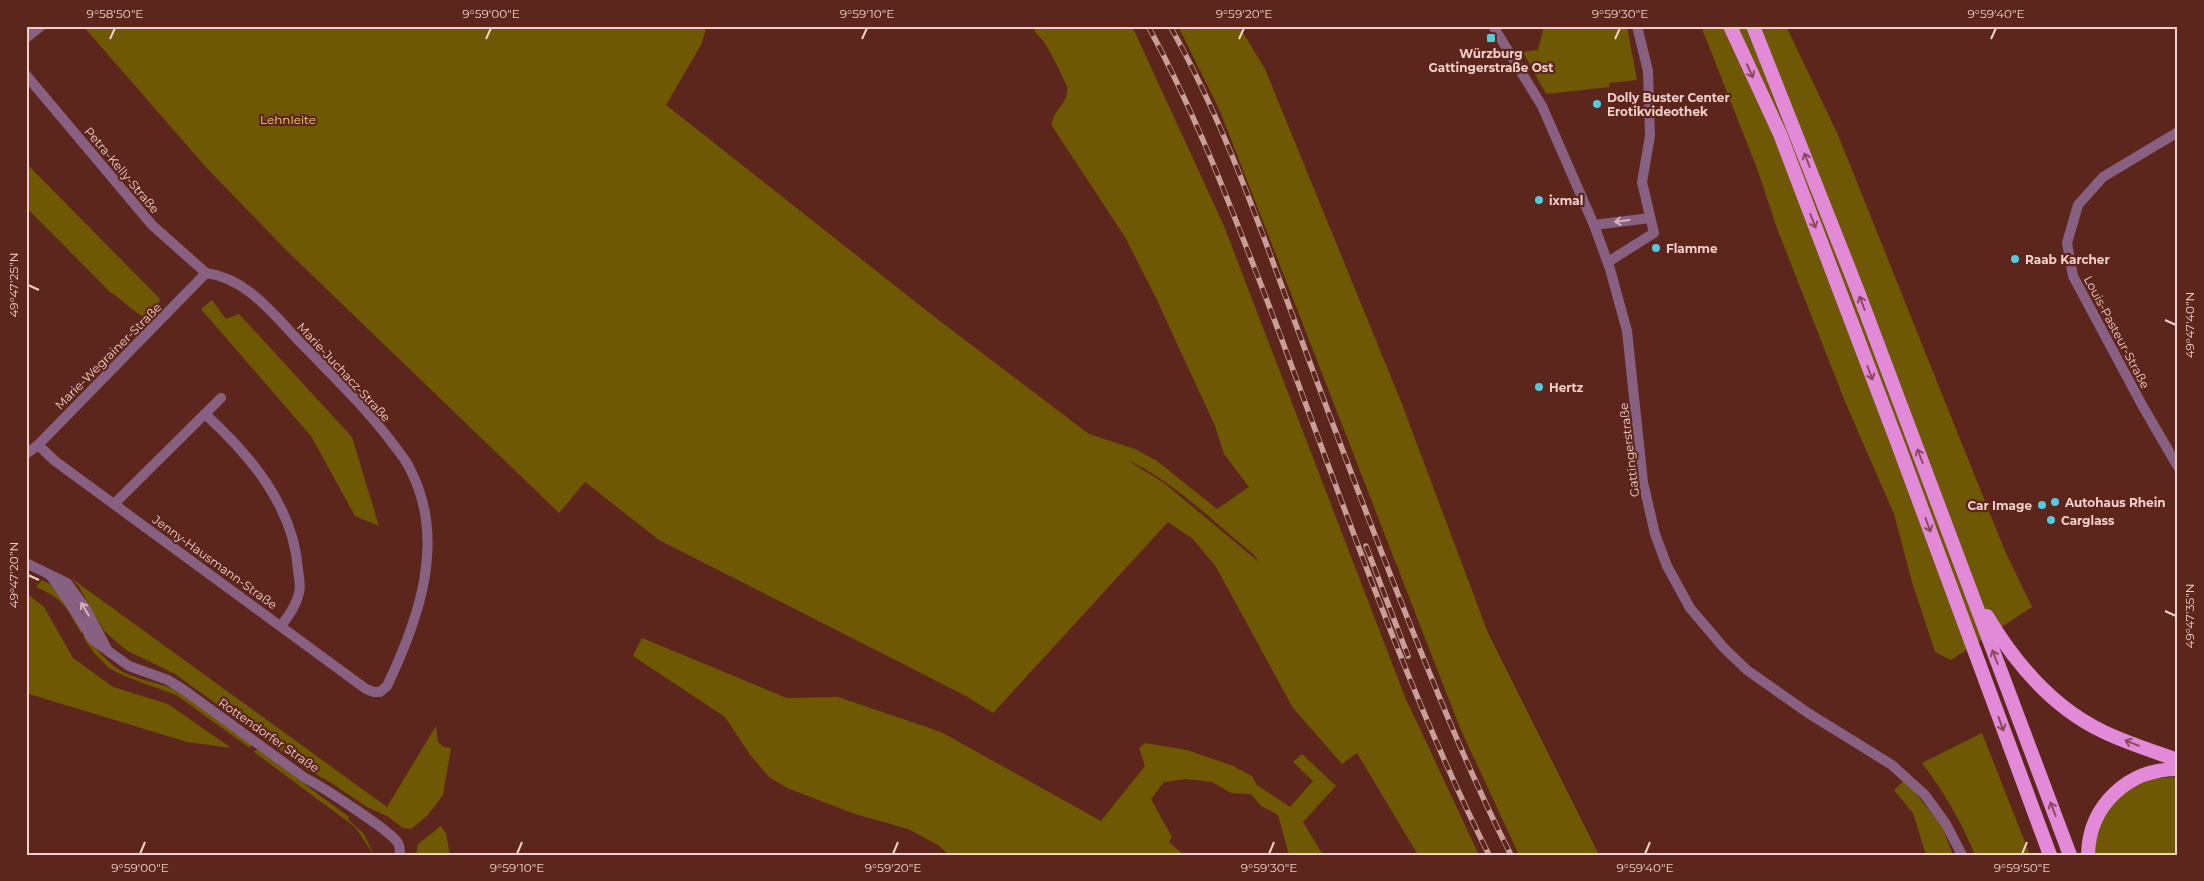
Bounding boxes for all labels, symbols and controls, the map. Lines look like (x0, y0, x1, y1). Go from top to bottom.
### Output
text: 9°58'50"E (87, 6, 143, 21)
text: 9°59'00"E (462, 6, 520, 21)
text: 9°59'10"E (840, 6, 894, 21)
text: 9°59'20"E (1216, 6, 1272, 21)
text: 9°59'30"E (1592, 6, 1648, 21)
text: 9°59'40"E (1967, 6, 2025, 21)
marker: Würzburg Gattingerstraße Ost (1485, 32, 1497, 44)
place label: Würzburg Gattingerstraße Ost (1429, 46, 1554, 75)
one-way arrow (1746, 63, 1756, 78)
place label: Dolly Buster Center Erotikvideothek (1607, 90, 1730, 119)
marker: Dolly Buster Center Erotikvideothek (1591, 98, 1603, 110)
park label: Lehnleite (260, 112, 316, 127)
street label: Petra-Kelly-Straße (82, 124, 162, 216)
one-way arrow (1802, 152, 1811, 168)
place label: ixmal (1549, 193, 1583, 208)
marker: ixmal (1533, 194, 1545, 206)
one-way arrow (1808, 213, 1818, 228)
one-way arrow (1614, 216, 1630, 226)
place label: Flamme (1666, 241, 1718, 256)
marker: Flamme (1650, 242, 1662, 254)
text: 49°47'25"N (6, 252, 21, 318)
place label: Raab Karcher (2025, 252, 2110, 267)
marker: Raab Karcher (2009, 253, 2021, 265)
street label: Louis-Pasteur-Straße (2081, 273, 2153, 391)
text: 49°47'40"N (2182, 292, 2197, 358)
one-way arrow (1857, 296, 1866, 311)
street label: Marie-Wegrainer-Straße (52, 300, 164, 412)
street label: Marie-Juchacz-Straße (294, 319, 394, 425)
one-way arrow (1867, 365, 1876, 380)
place label: Hertz (1549, 380, 1584, 395)
marker: Hertz (1533, 381, 1545, 393)
street label: Gattingerstraße (1616, 402, 1642, 498)
one-way arrow (1915, 448, 1924, 464)
place label: Autohaus Rhein (2064, 495, 2166, 510)
marker: Autohaus Rhein (2049, 496, 2061, 508)
place label: Car Image (1967, 498, 2032, 513)
marker: Car Image (2036, 499, 2048, 511)
street label: Jenny-Hausmann-Straße (149, 511, 280, 612)
place label: Carglass (2061, 513, 2115, 528)
marker: Carglass (2045, 514, 2057, 526)
one-way arrow (1924, 516, 1933, 532)
text: 49°47'20"N (6, 542, 21, 608)
text: 49°47'35"N (2182, 584, 2197, 648)
one-way arrow (80, 602, 90, 616)
one-way arrow (1990, 650, 1999, 665)
street label: Rottendorfer Straße (216, 695, 322, 775)
one-way arrow (1997, 716, 2007, 731)
one-way arrow (2125, 738, 2140, 748)
one-way arrow (2048, 802, 2057, 817)
text: 9°59'00"E (111, 860, 169, 875)
text: 9°59'10"E (490, 860, 544, 875)
text: 9°59'20"E (865, 860, 921, 875)
text: 9°59'30"E (1241, 860, 1297, 875)
text: 9°59'40"E (1616, 860, 1674, 875)
text: 9°59'50"E (1994, 860, 2050, 875)

